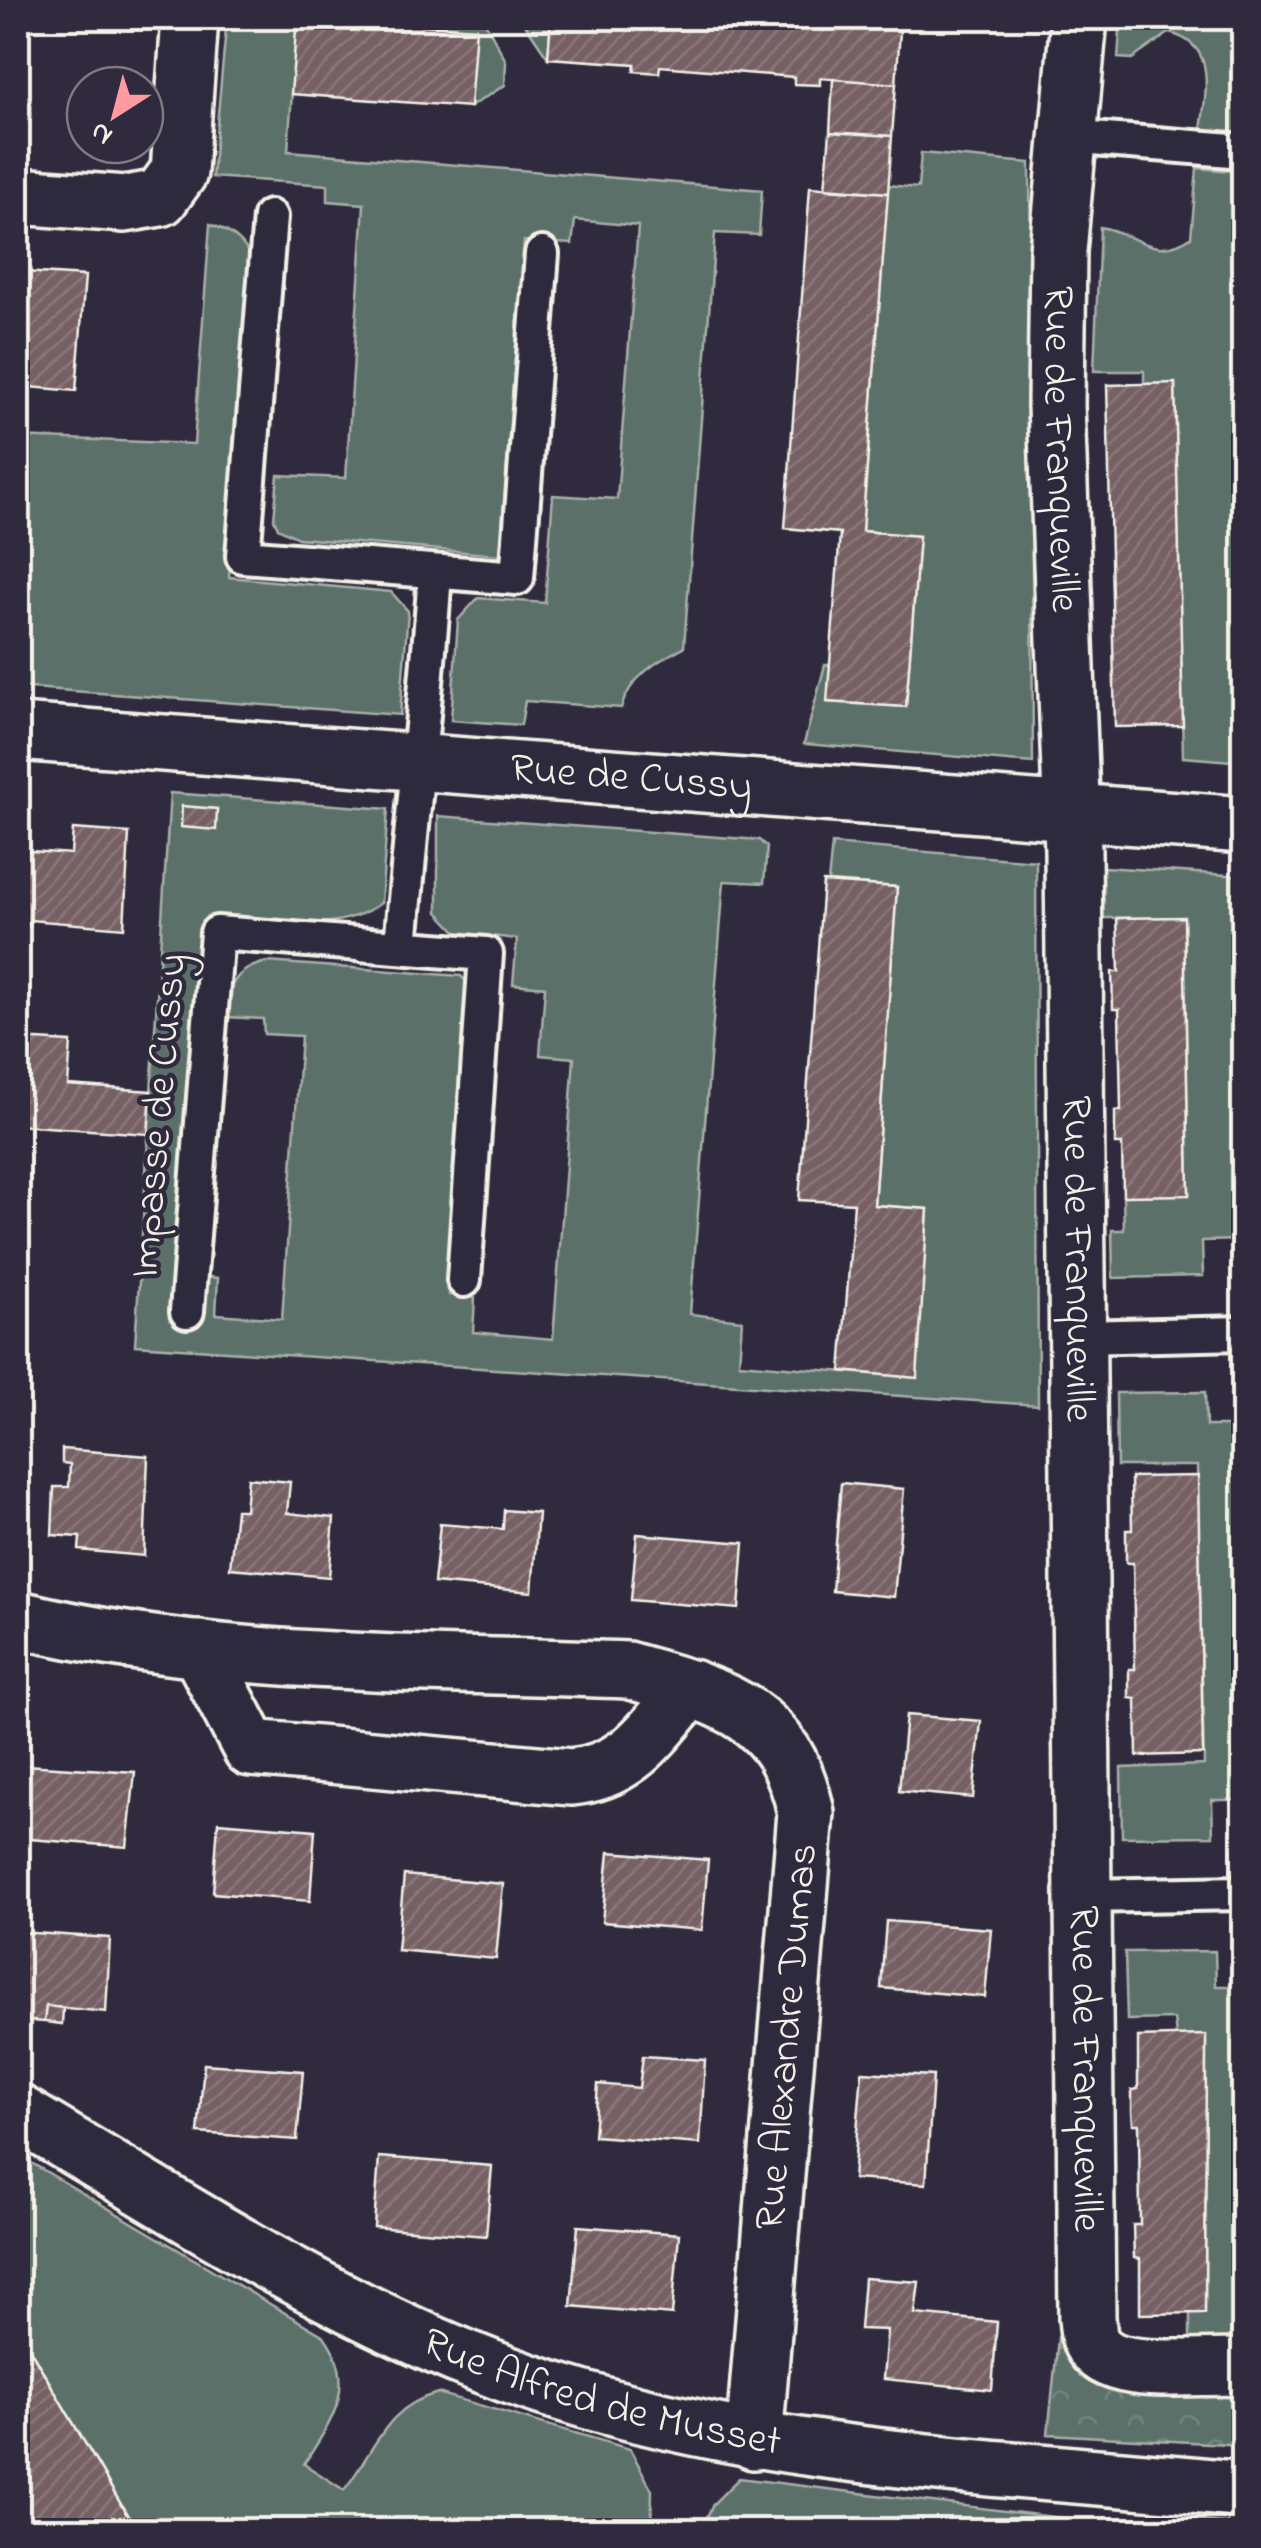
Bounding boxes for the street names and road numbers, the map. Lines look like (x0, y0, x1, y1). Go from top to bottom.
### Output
street label: Rue de Franqueville (1026, 285, 1094, 614)
street label: Rue de Cussy (508, 739, 754, 818)
street label: Impasse de Cussy (115, 951, 205, 1281)
street label: Rue de Franqueville (1045, 1095, 1109, 1422)
street label: Rue Alexandre Dumas (741, 1841, 835, 2233)
street label: Rue de Franqueville (1053, 1905, 1117, 2232)
street label: Rue Alfred de Musset (412, 2313, 785, 2473)

